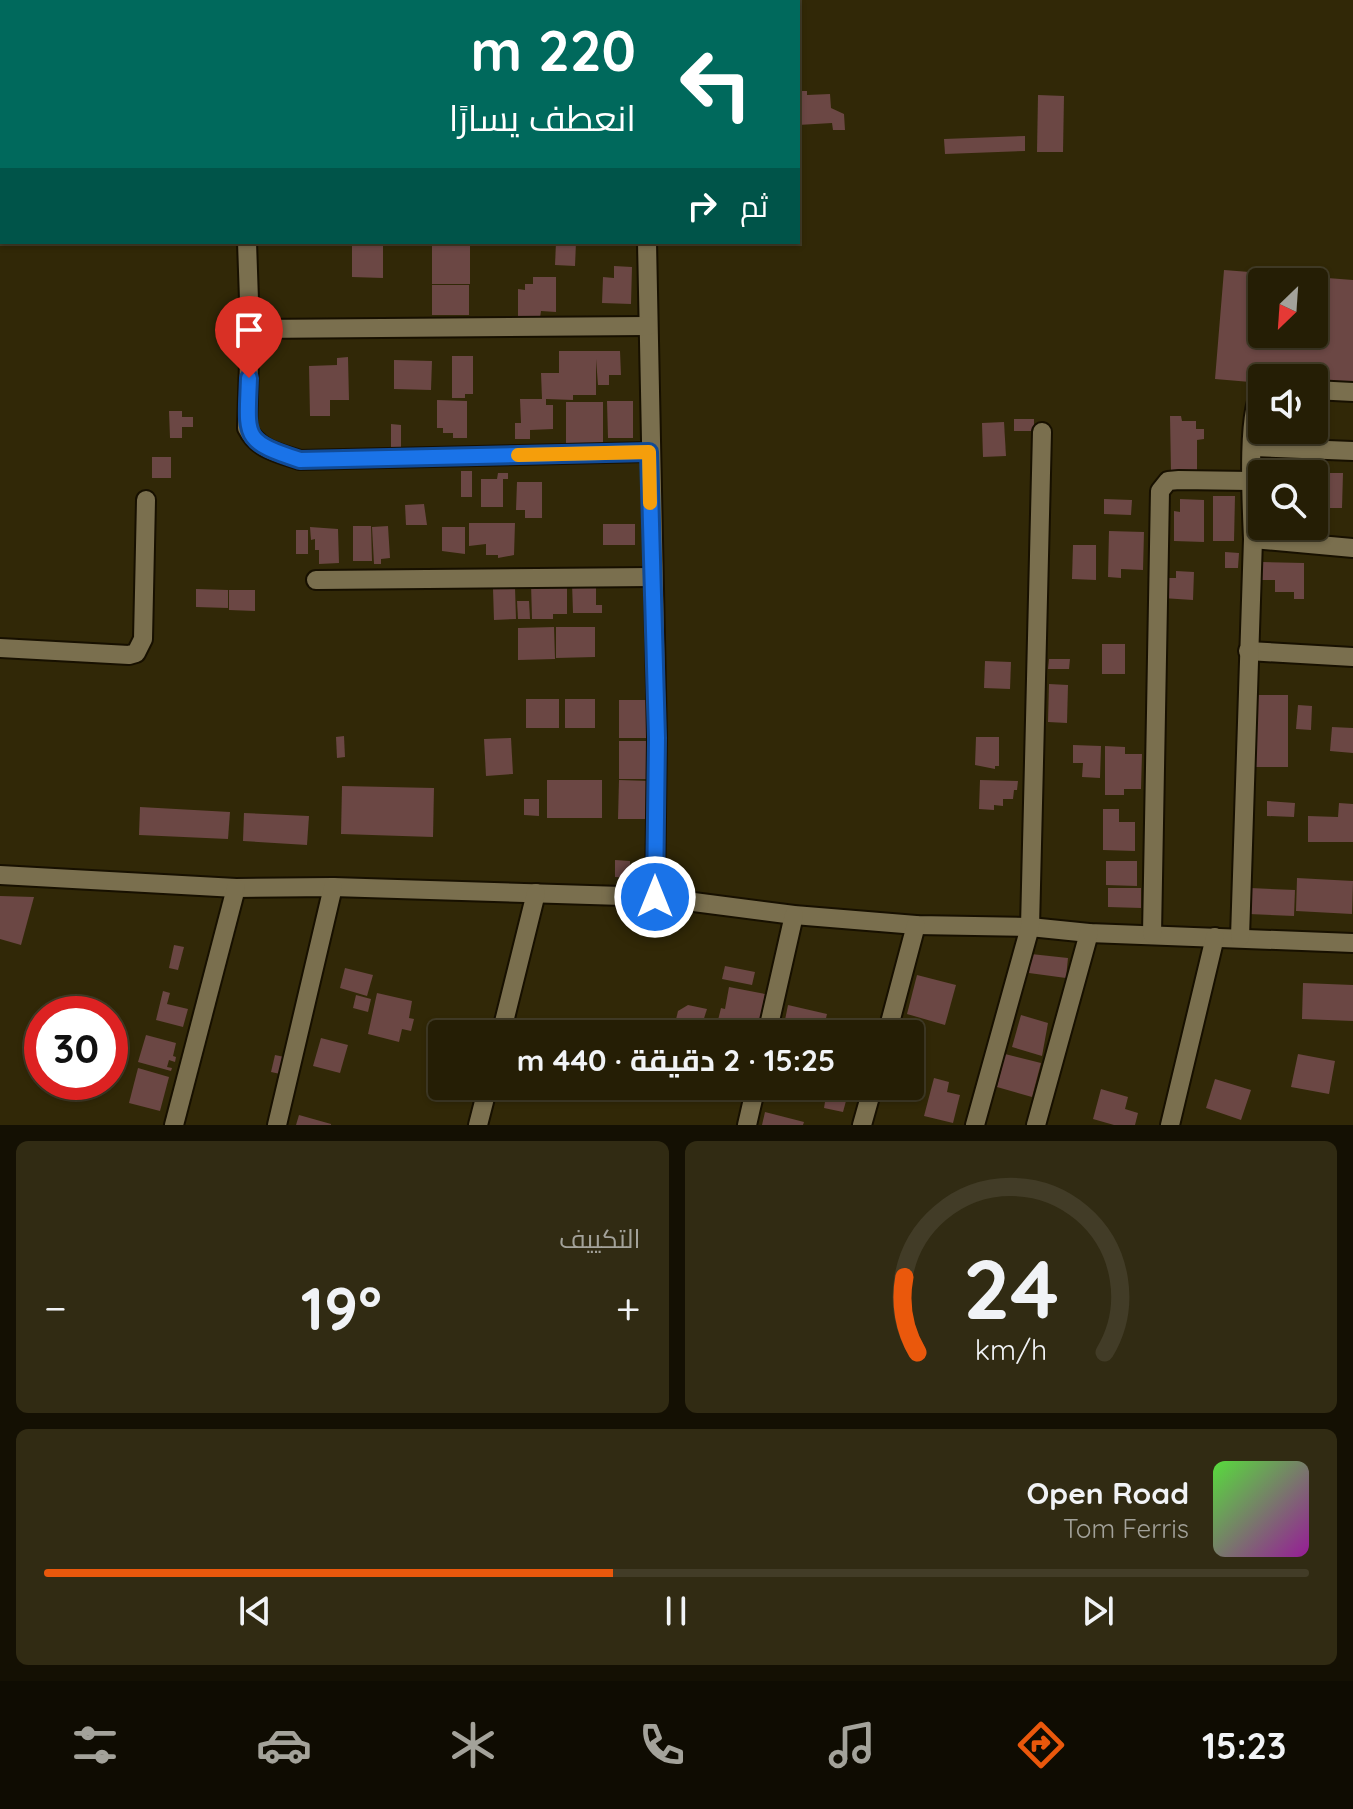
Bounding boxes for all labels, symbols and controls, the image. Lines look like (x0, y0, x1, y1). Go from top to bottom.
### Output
text: 220 m (471, 15, 636, 85)
icon: left (664, 32, 768, 136)
text: انعطف يسارًا (449, 95, 636, 140)
icon: right (680, 184, 724, 228)
text: ثم (740, 187, 768, 225)
north arrow (1248, 268, 1328, 348)
map controls (1248, 268, 1328, 540)
pin (215, 296, 283, 378)
icon: arrive (227, 308, 271, 352)
button: sound (1248, 364, 1328, 444)
button: search (1248, 460, 1328, 540)
position arrow (613, 855, 697, 939)
speed limit sign: 30 (24, 996, 128, 1100)
text: 15:25 · 2 دقيقة · 440 m (517, 1041, 835, 1079)
text: التكييف (559, 1222, 641, 1255)
text: 24 (963, 1236, 1059, 1340)
text: 19° (301, 1270, 382, 1345)
text: − (44, 1280, 67, 1335)
text: + (616, 1280, 641, 1335)
text: km/h (974, 1331, 1047, 1367)
text: Open Road (1027, 1474, 1189, 1512)
text: Tom Ferris (1063, 1512, 1189, 1545)
icon: previous (233, 1589, 277, 1633)
icon: pause (654, 1589, 698, 1633)
icon: next (1076, 1589, 1120, 1633)
icon: filters (67, 1717, 123, 1773)
icon: car (256, 1717, 312, 1773)
icon: climate (445, 1717, 501, 1773)
icon: phone (634, 1717, 690, 1773)
icon: music (824, 1717, 880, 1773)
icon: directions (1013, 1717, 1069, 1773)
text: 15:23 (1202, 1723, 1286, 1768)

